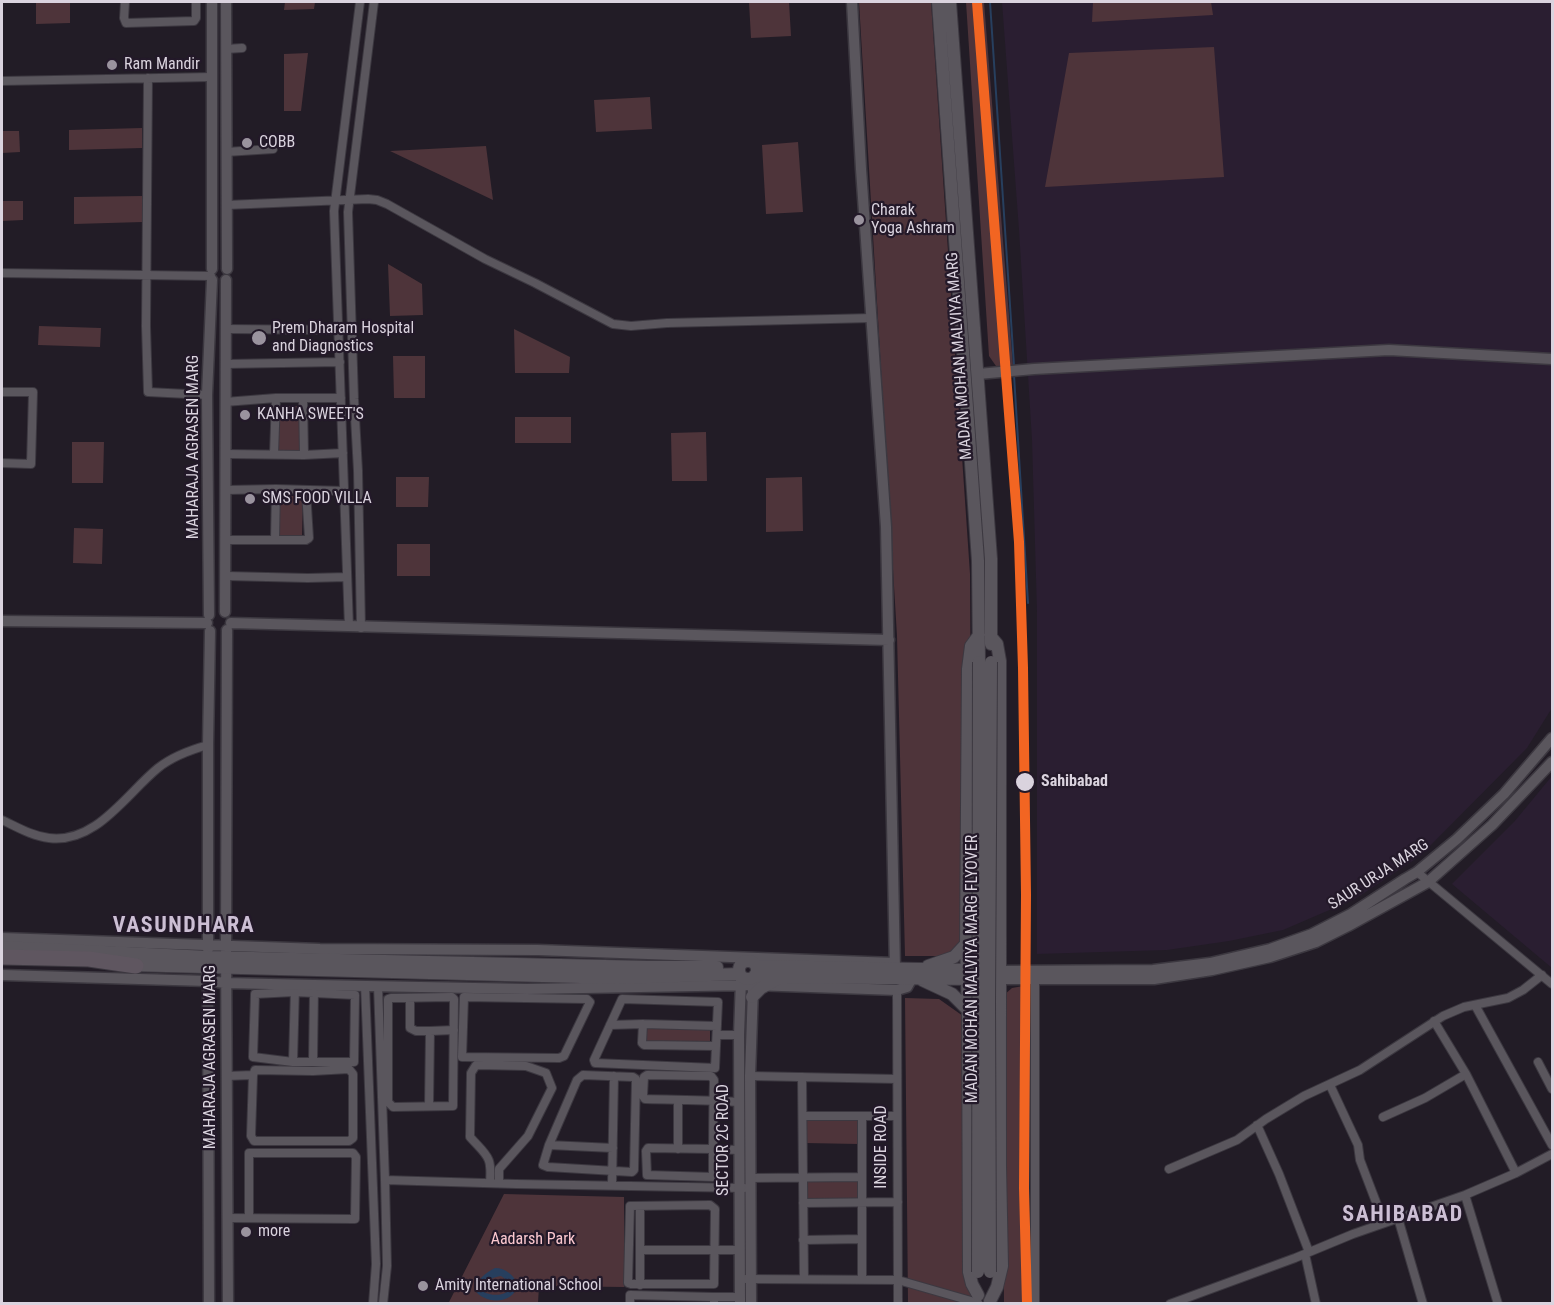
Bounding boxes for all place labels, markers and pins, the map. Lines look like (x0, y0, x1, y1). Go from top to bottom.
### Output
place label: Ram Mandir (124, 55, 200, 75)
marker: Ram Mandir (105, 58, 119, 72)
place label: COBB (259, 133, 295, 153)
marker: COBB (240, 136, 254, 150)
place label: Charak Yoga Ashram (871, 201, 955, 239)
marker: Charak Yoga Ashram (852, 213, 866, 227)
place label: Prem Dharam Hospital and Diagnostics (272, 319, 414, 357)
marker: Prem Dharam Hospital and Diagnostics (250, 329, 268, 347)
place label: KANHA SWEET'S (257, 405, 364, 425)
marker: KANHA SWEET'S (238, 408, 252, 422)
place label: SMS FOOD VILLA (262, 489, 372, 509)
marker: SMS FOOD VILLA (243, 492, 257, 506)
marker: Sahibabad (1014, 771, 1036, 793)
place label: Sahibabad (1041, 772, 1108, 792)
place label: more (258, 1222, 290, 1242)
marker: more (239, 1225, 253, 1239)
place label: Amity International School (435, 1276, 602, 1296)
marker: Amity International School (416, 1279, 430, 1293)

